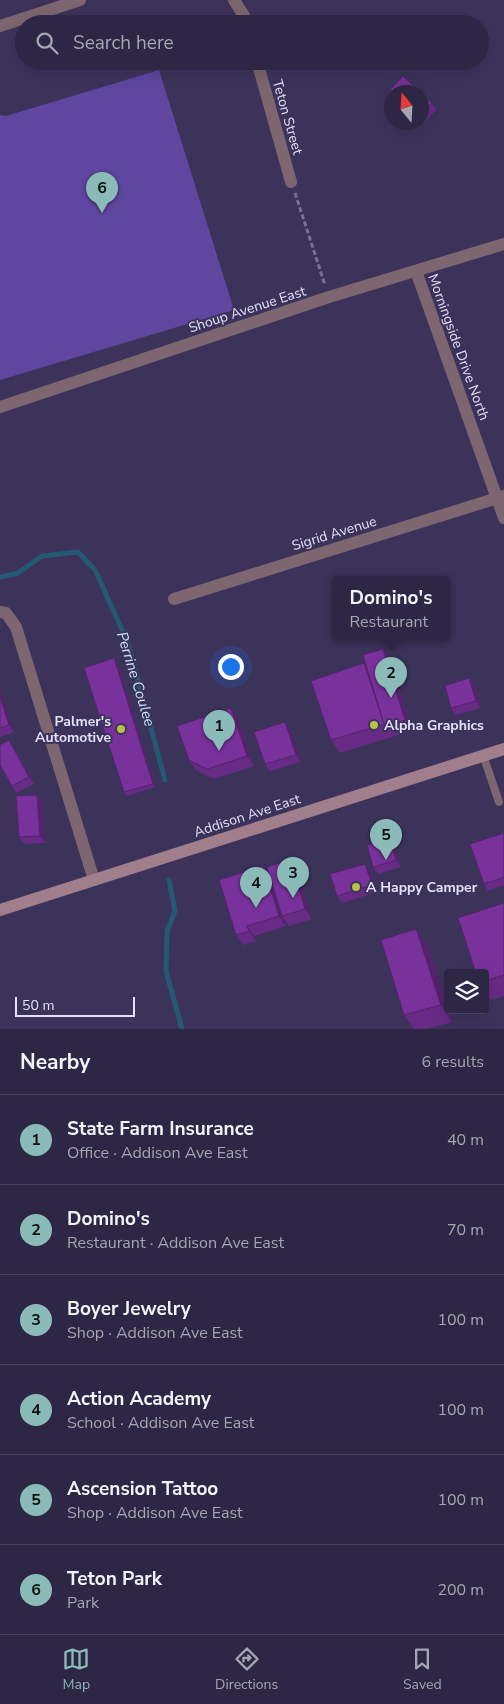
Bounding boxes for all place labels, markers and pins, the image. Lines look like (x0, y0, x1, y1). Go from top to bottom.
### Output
pin: 6 (86, 172, 118, 213)
pin: 2 (375, 657, 407, 698)
pin: 1 (203, 710, 235, 751)
place label: Palmer's Automotive (35, 712, 111, 747)
place label: Alpha Graphics (384, 716, 484, 735)
marker: Alpha Graphics (368, 719, 380, 731)
marker: Palmer's Automotive (115, 723, 127, 735)
pin: 5 (370, 819, 402, 860)
pin: 3 (277, 857, 309, 898)
pin: 4 (240, 867, 272, 908)
place label: A Happy Camper (366, 878, 478, 897)
marker: A Happy Camper (350, 881, 362, 893)

